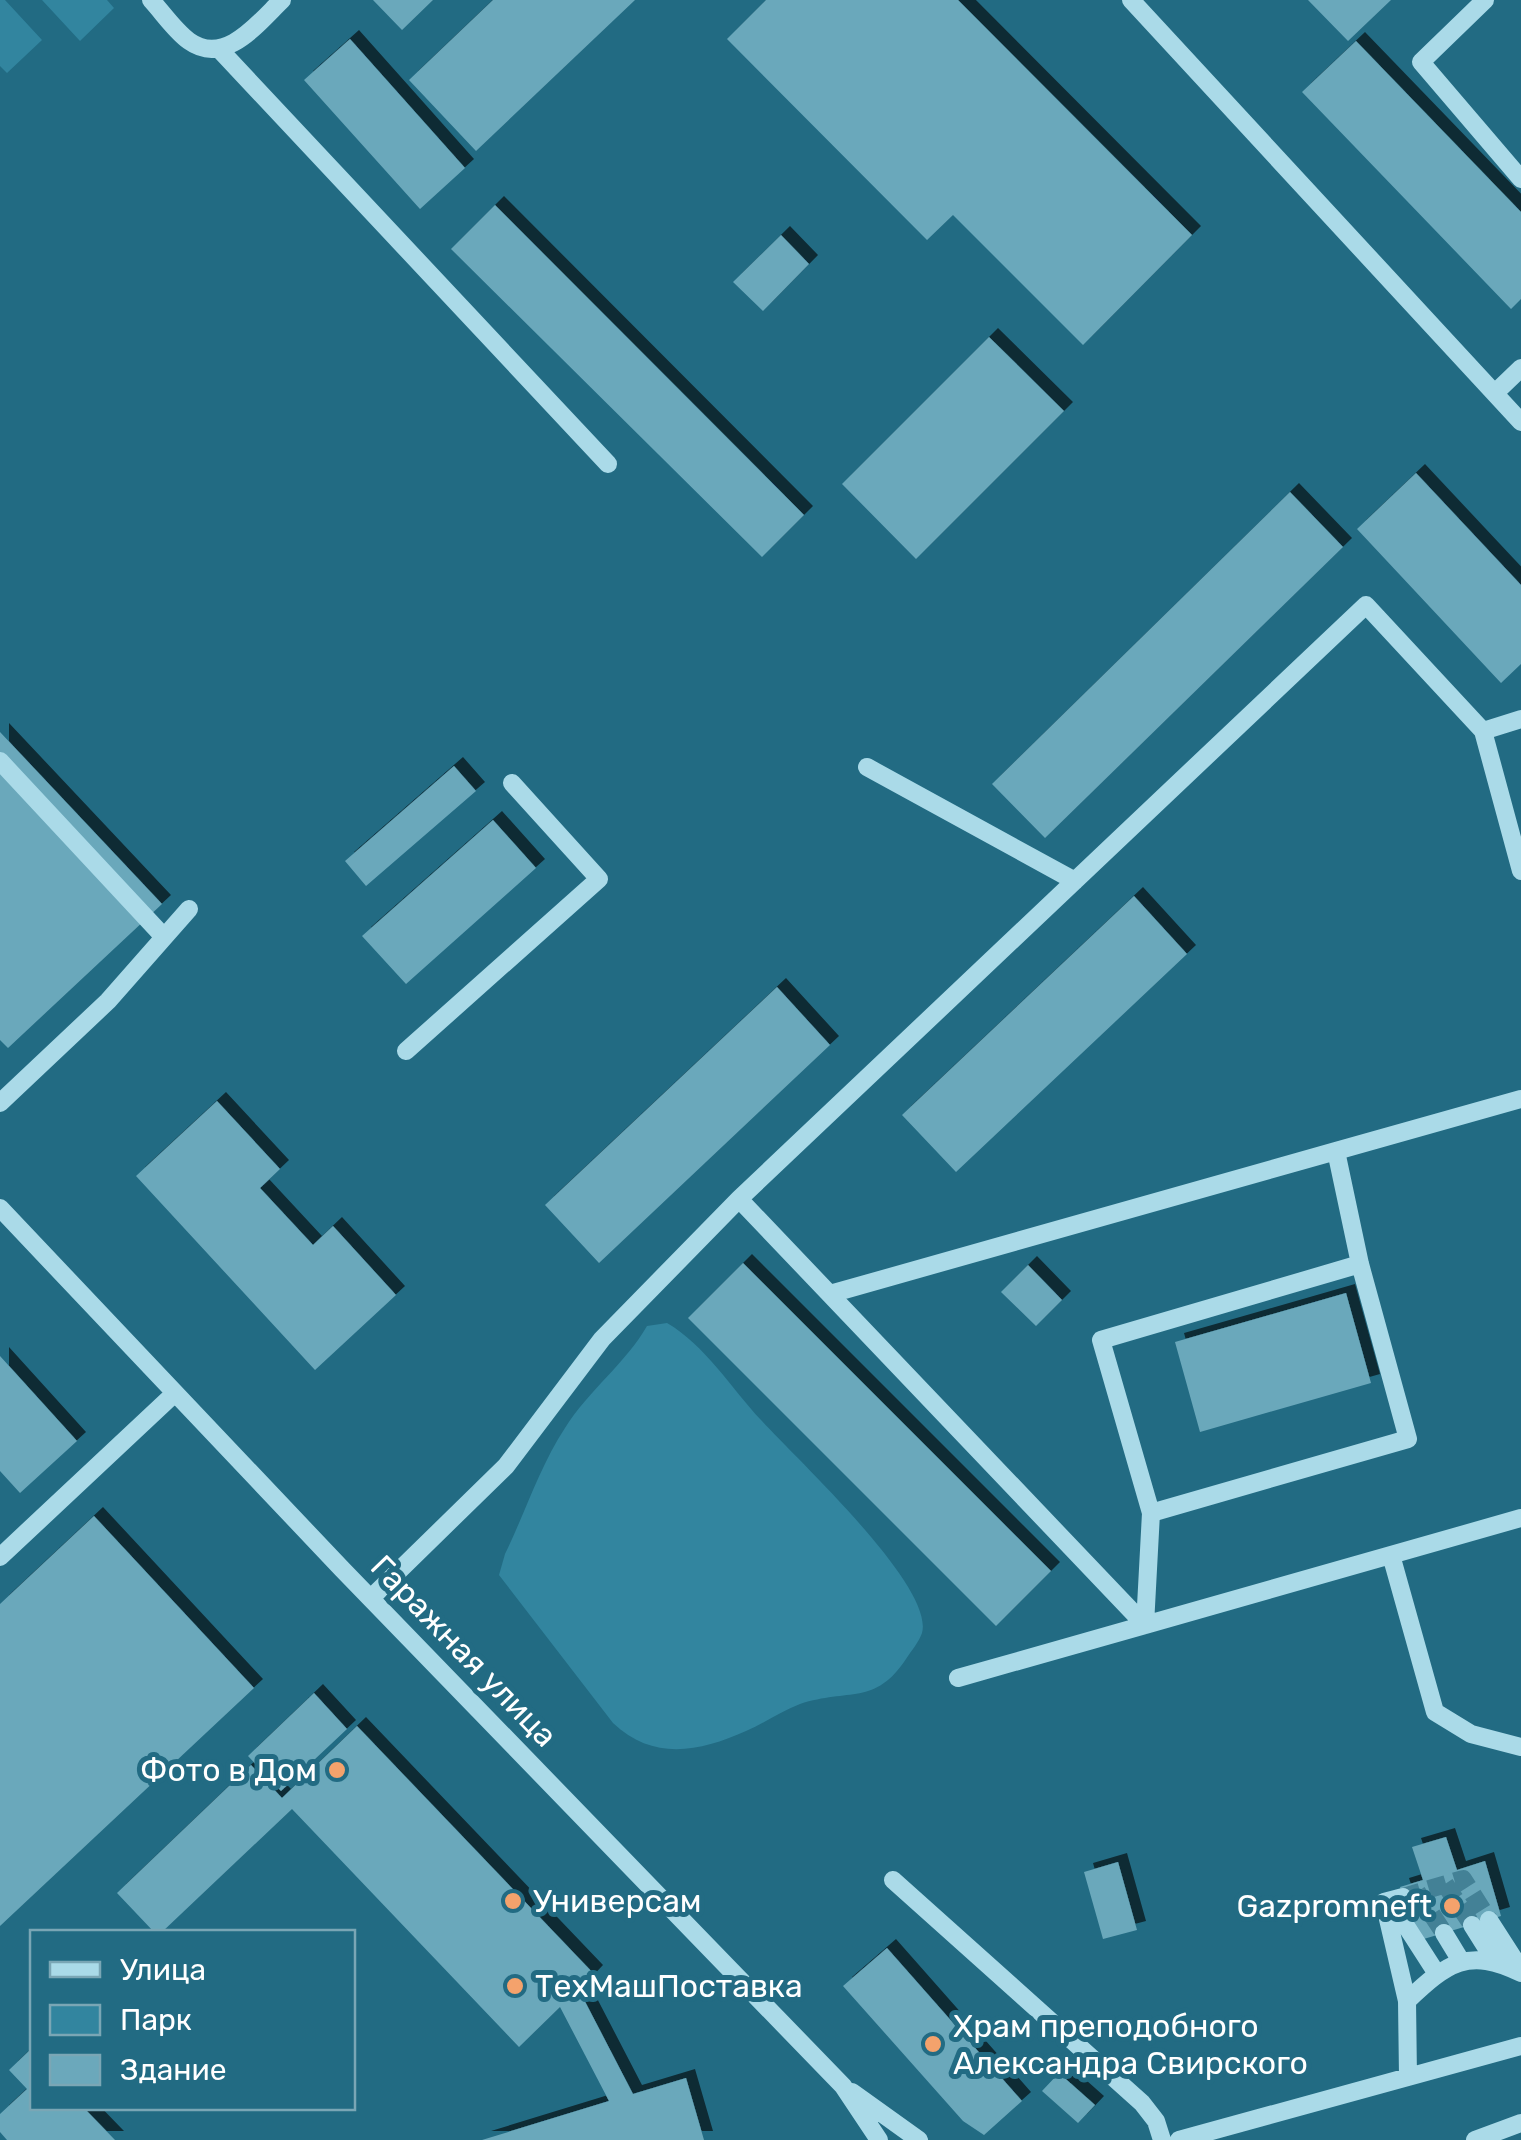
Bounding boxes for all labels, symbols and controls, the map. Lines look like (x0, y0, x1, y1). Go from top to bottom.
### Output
street label: Гаражная улица (363, 1547, 565, 1755)
place label: Фото в Дом (140, 1751, 317, 1789)
marker: Фото в Дом (326, 1759, 348, 1781)
place label: Универсам (533, 1882, 702, 1920)
place label: Gazpromneft (1237, 1887, 1432, 1925)
marker: Универсам (502, 1890, 524, 1912)
marker: Gazpromneft (1441, 1895, 1463, 1917)
legend (30, 1930, 355, 2110)
text: Улица (120, 1952, 206, 1988)
place label: ТехМашПоставка (535, 1967, 803, 2005)
marker: ТехМашПоставка (504, 1975, 526, 1997)
text: Парк (120, 2002, 192, 2038)
place label: Храм преподобного Александра Свирского (953, 2007, 1308, 2082)
marker: Храм преподобного Александра Свирского (922, 2033, 944, 2055)
text: Здание (120, 2052, 227, 2088)

